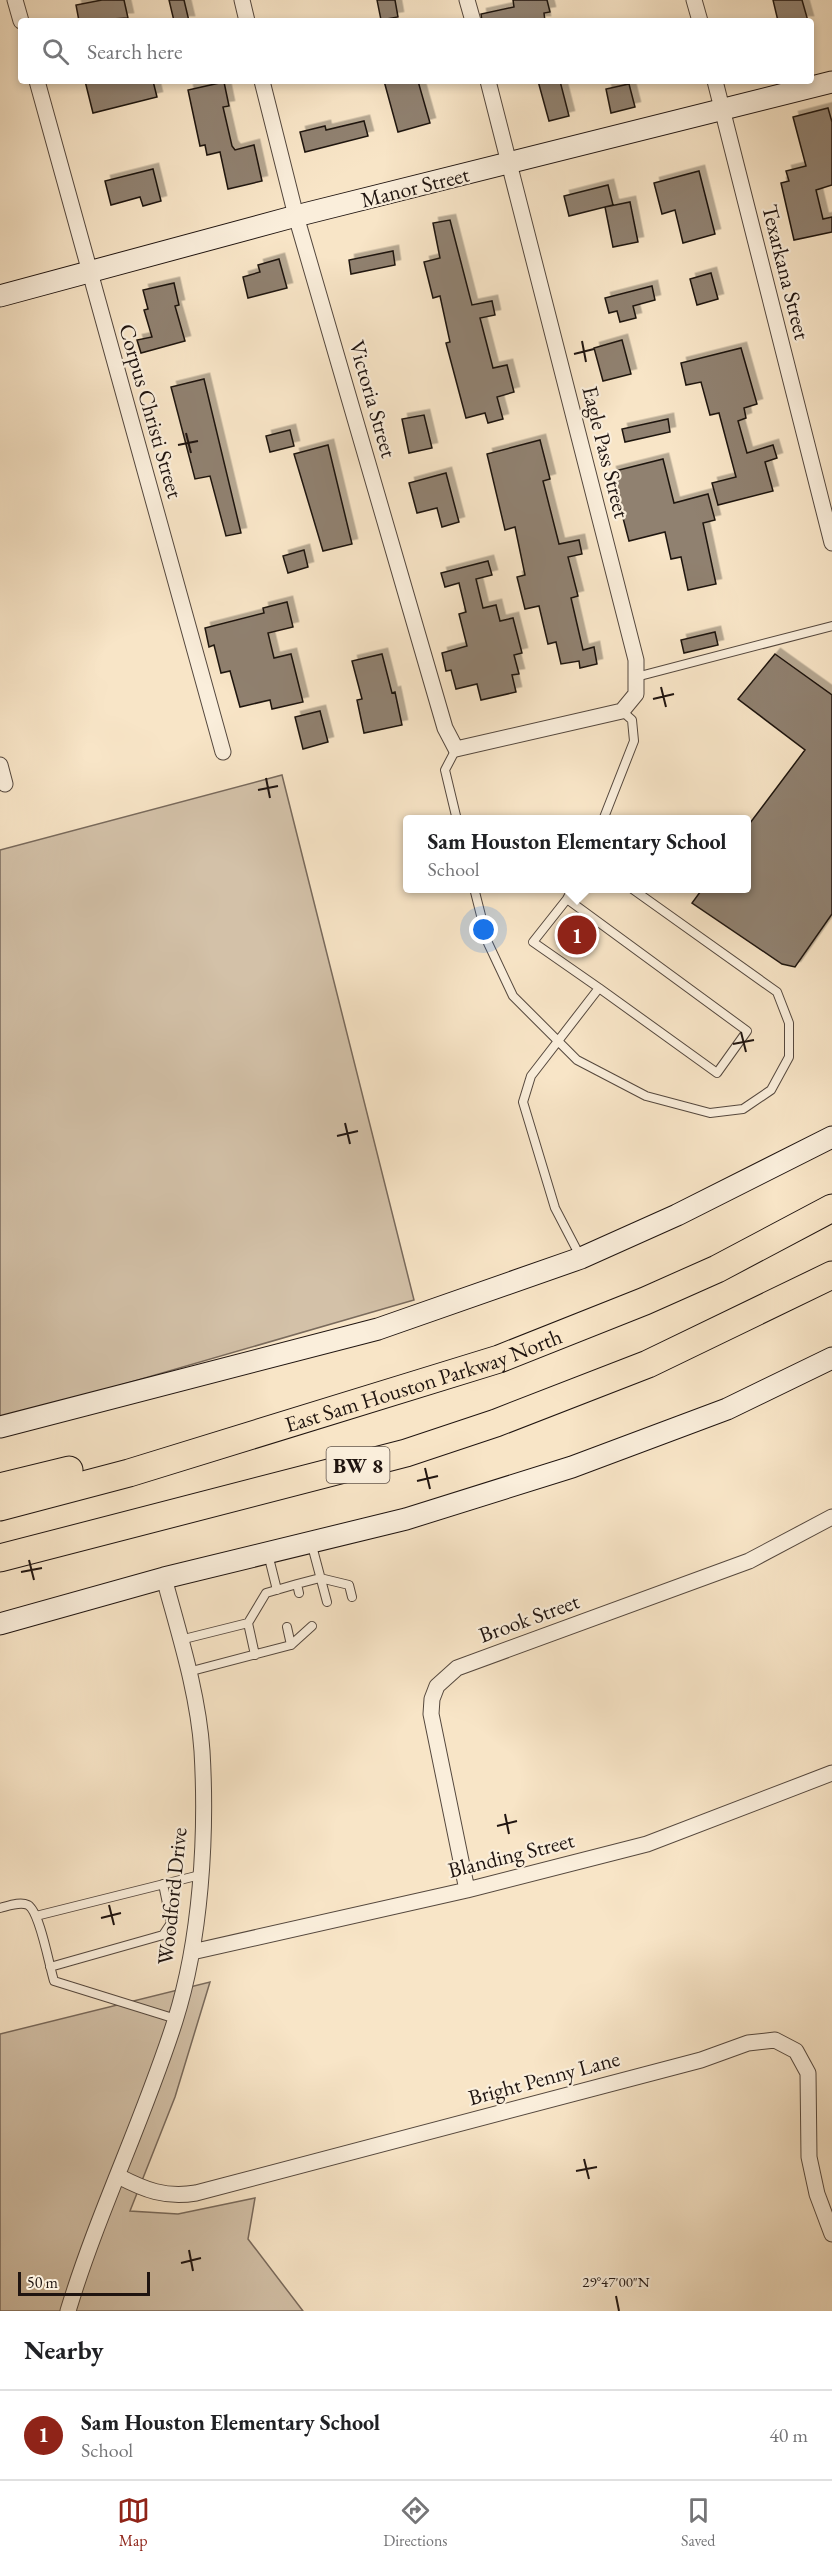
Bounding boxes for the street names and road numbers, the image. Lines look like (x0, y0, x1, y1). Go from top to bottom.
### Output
street label: Manor Street (358, 160, 472, 214)
street label: Texarkana Street (755, 201, 817, 343)
street label: Corpus Christi Street (112, 320, 190, 502)
street label: Victoria Street (342, 337, 404, 461)
street label: Eagle Pass Street (576, 383, 636, 521)
street label: East Sam Houston Parkway North (281, 1321, 566, 1439)
road number: BW 8 (326, 1447, 389, 1483)
street label: Brook Street (475, 1586, 583, 1650)
street label: Woodford Drive (150, 1825, 194, 1966)
street label: Blanding Street (445, 1825, 577, 1885)
street label: Bright Penny Lane (465, 2044, 623, 2112)

